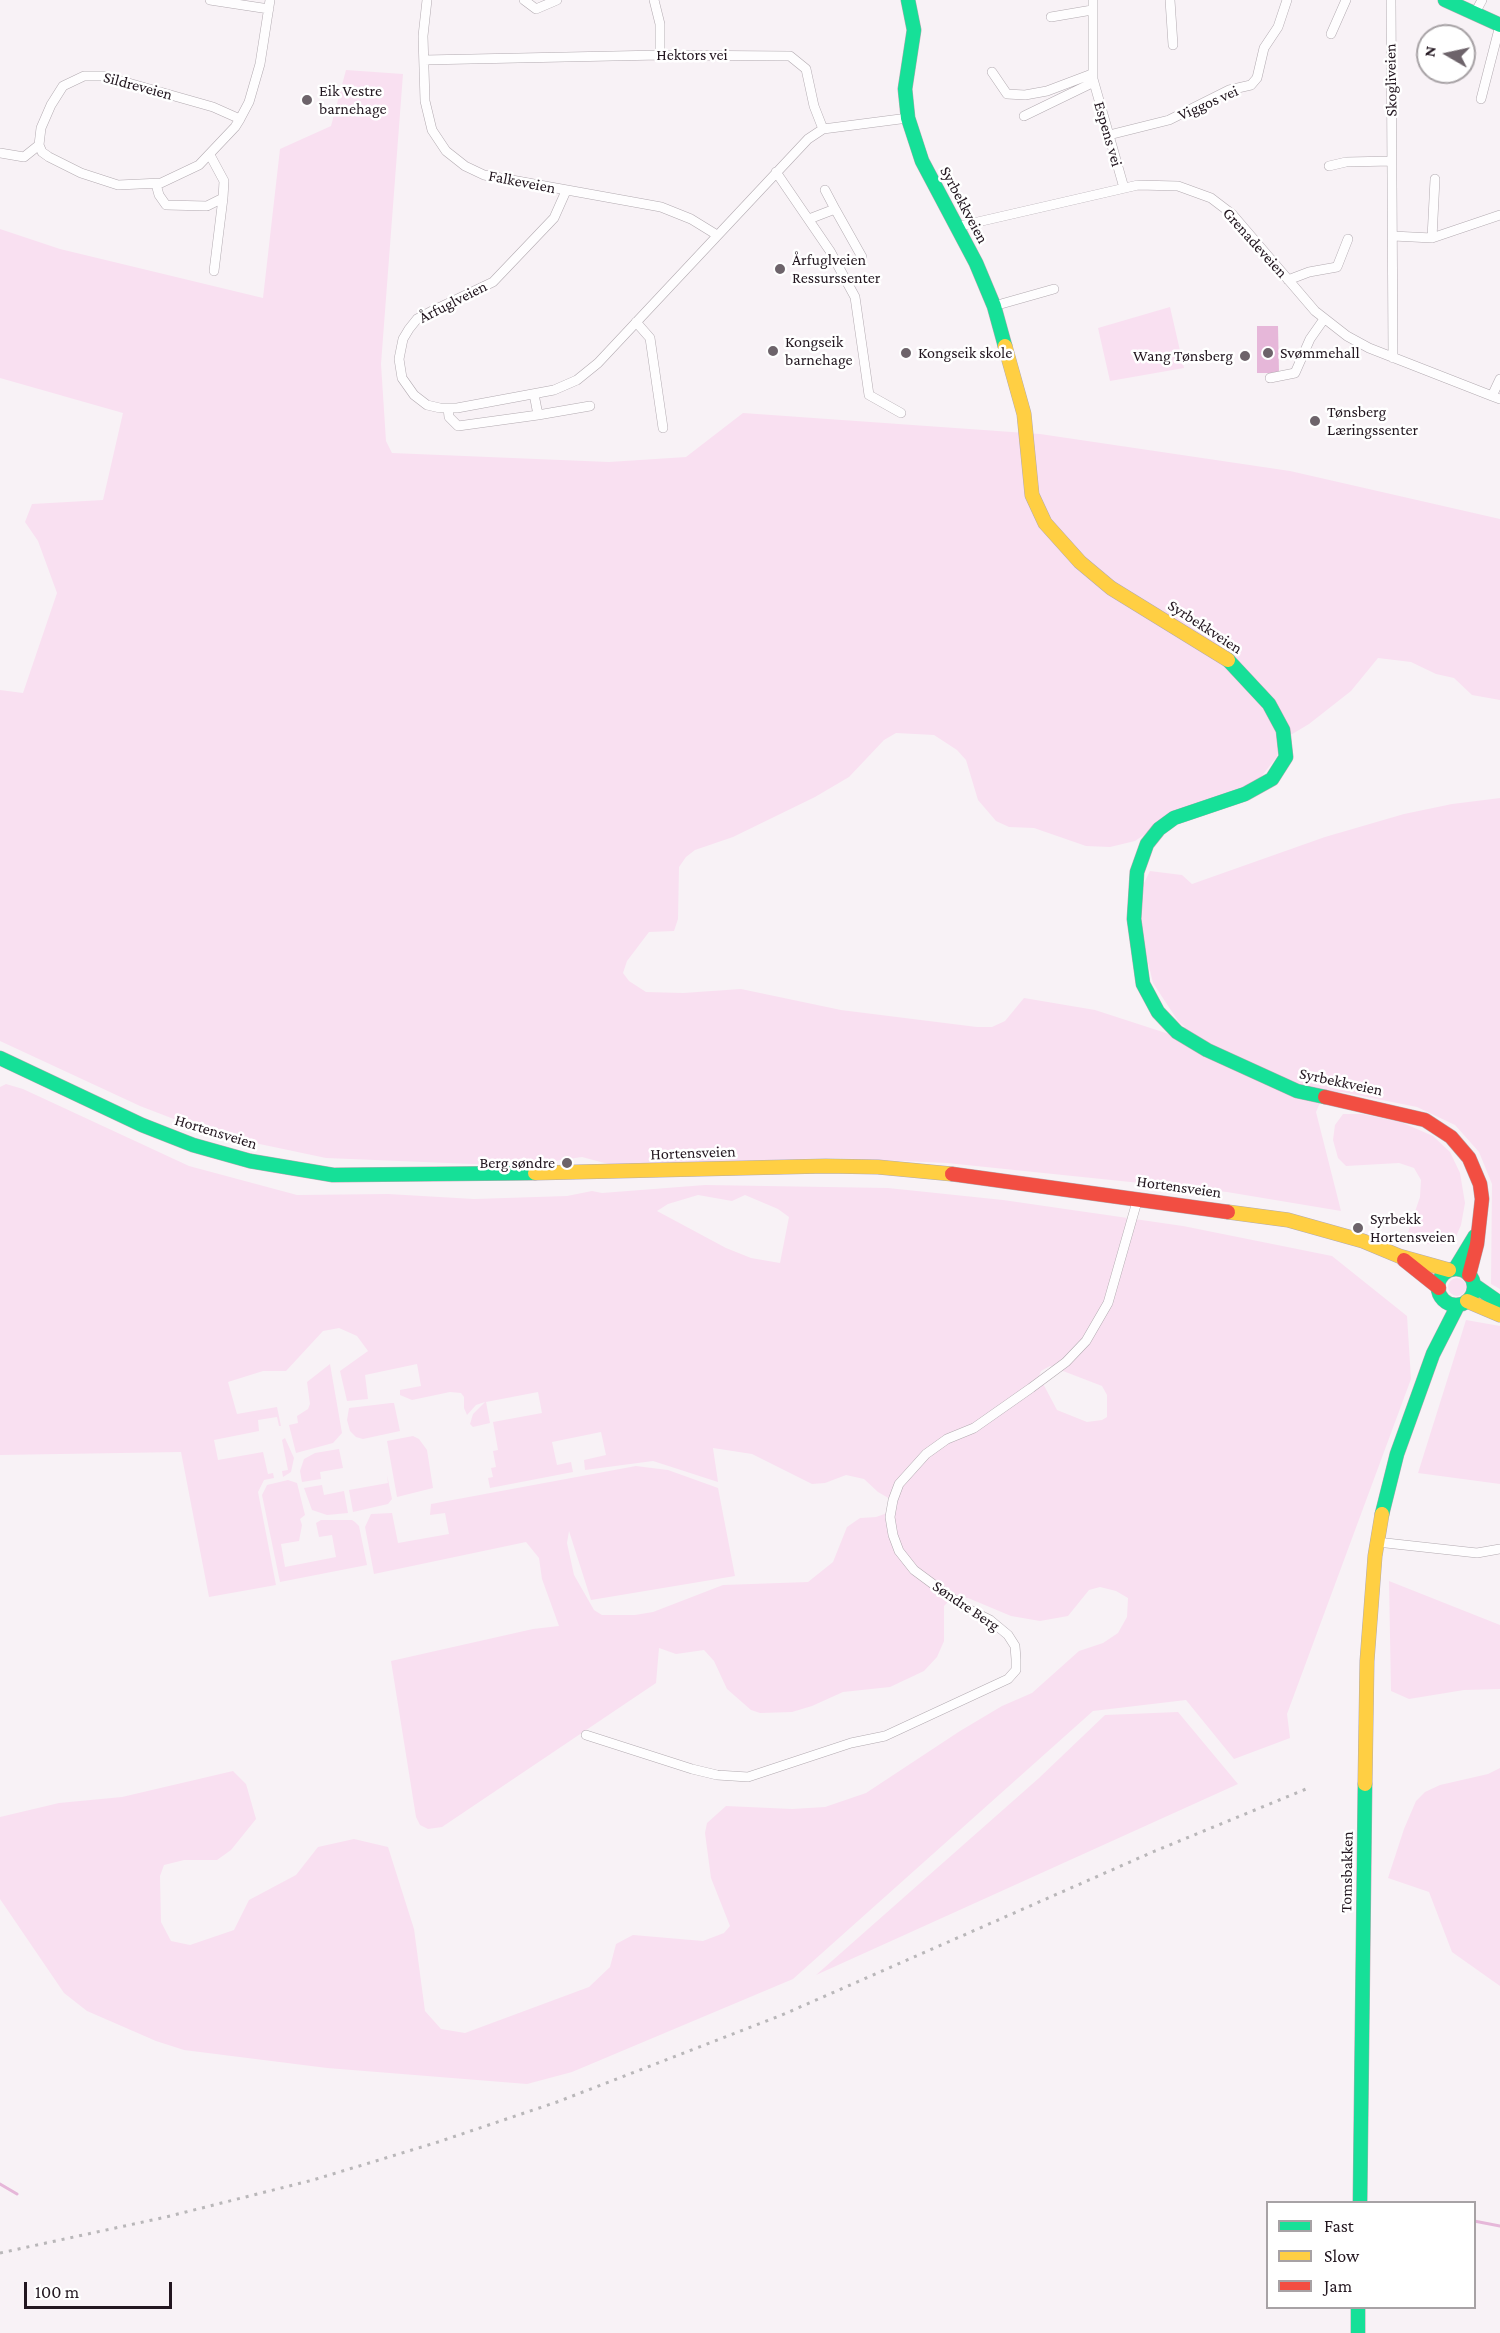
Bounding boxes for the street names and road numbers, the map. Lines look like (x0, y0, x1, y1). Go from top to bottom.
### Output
street label: Skogliveien (1381, 43, 1401, 117)
street label: Hektors vei (656, 45, 728, 65)
street label: Sildreveien (101, 68, 175, 104)
street label: Viggos vei (1175, 81, 1241, 125)
street label: Espens vei (1090, 99, 1126, 169)
street label: Syrbekkveien (936, 163, 992, 247)
street label: Falkeveien (487, 166, 557, 198)
street label: Grenadeveien (1218, 204, 1292, 282)
street label: Årfuglveien (416, 277, 490, 327)
street label: Syrbekkveien (1164, 596, 1246, 658)
street label: Syrbekkveien (1298, 1064, 1384, 1100)
street label: Hortensveien (172, 1110, 260, 1154)
street label: Hortensveien (650, 1142, 736, 1164)
street label: Hortensveien (1135, 1172, 1223, 1202)
street label: Søndre Berg (929, 1577, 1003, 1635)
street label: Tomsbakken (1337, 1831, 1357, 1913)

